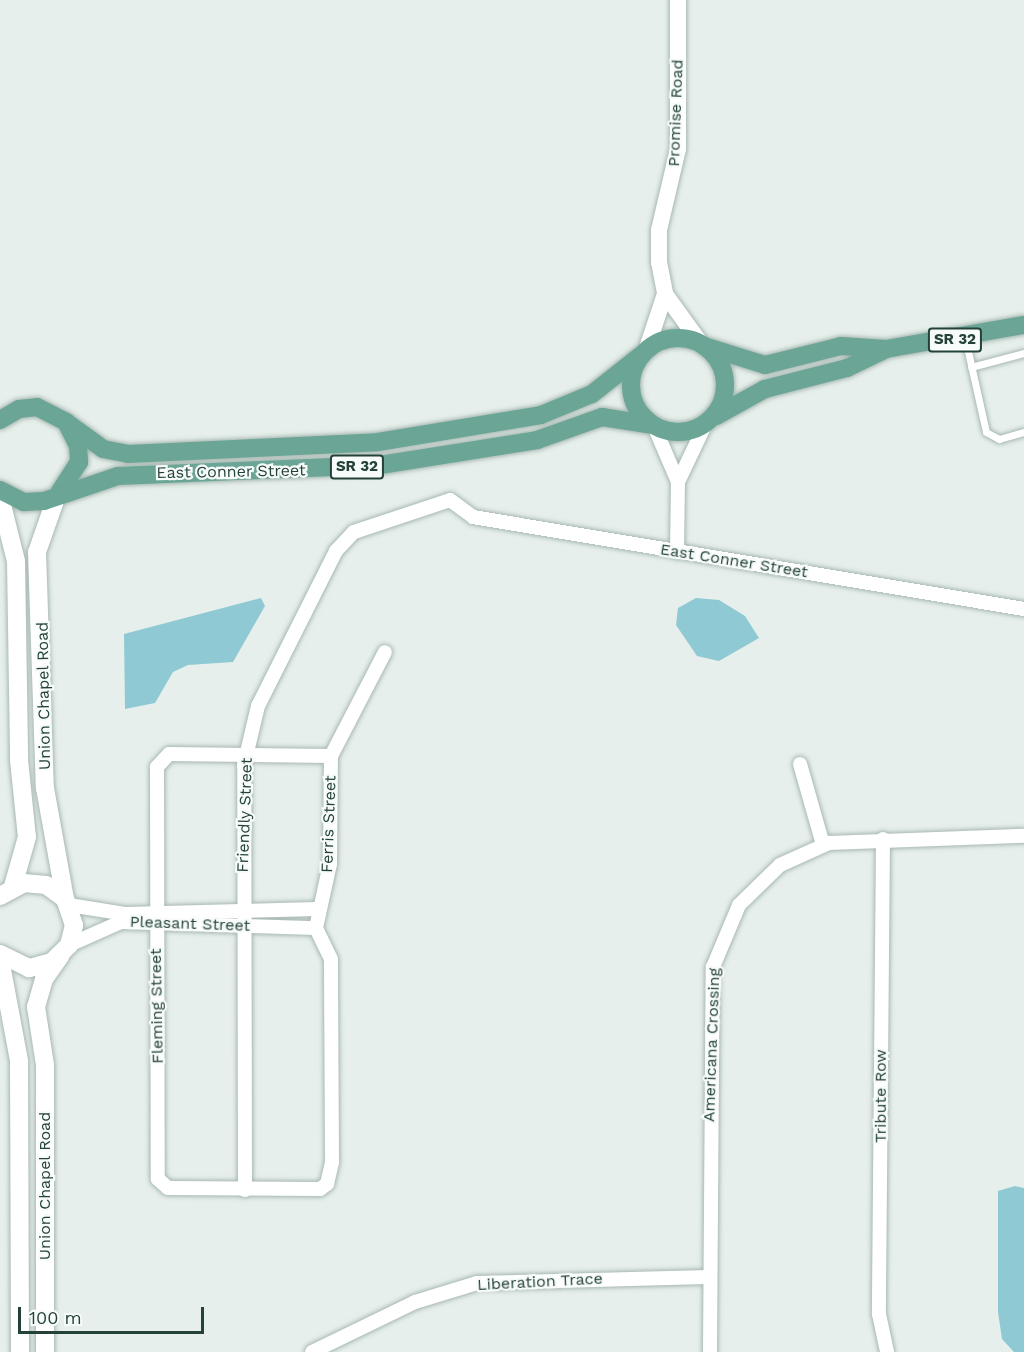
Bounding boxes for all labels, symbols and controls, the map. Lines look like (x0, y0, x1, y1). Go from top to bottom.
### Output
street label: Promise Road (665, 59, 687, 167)
road number: SR 32 (926, 328, 984, 352)
road number: SR 32 (328, 455, 386, 479)
street label: East Conner Street (156, 461, 306, 483)
street label: East Conner Street (659, 540, 809, 582)
street label: Union Chapel Road (33, 621, 55, 771)
street label: Friendly Street (233, 757, 257, 873)
street label: Ferris Street (318, 775, 340, 873)
street label: Pleasant Street (129, 912, 251, 936)
street label: Fleming Street (146, 948, 168, 1064)
street label: Americana Crossing (700, 967, 724, 1123)
street label: Tribute Row (871, 1049, 891, 1143)
street label: Union Chapel Road (35, 1112, 55, 1260)
street label: Liberation Trace (477, 1269, 603, 1295)
scale bar (21, 1295, 207, 1333)
text: 100 m (29, 1307, 82, 1328)

